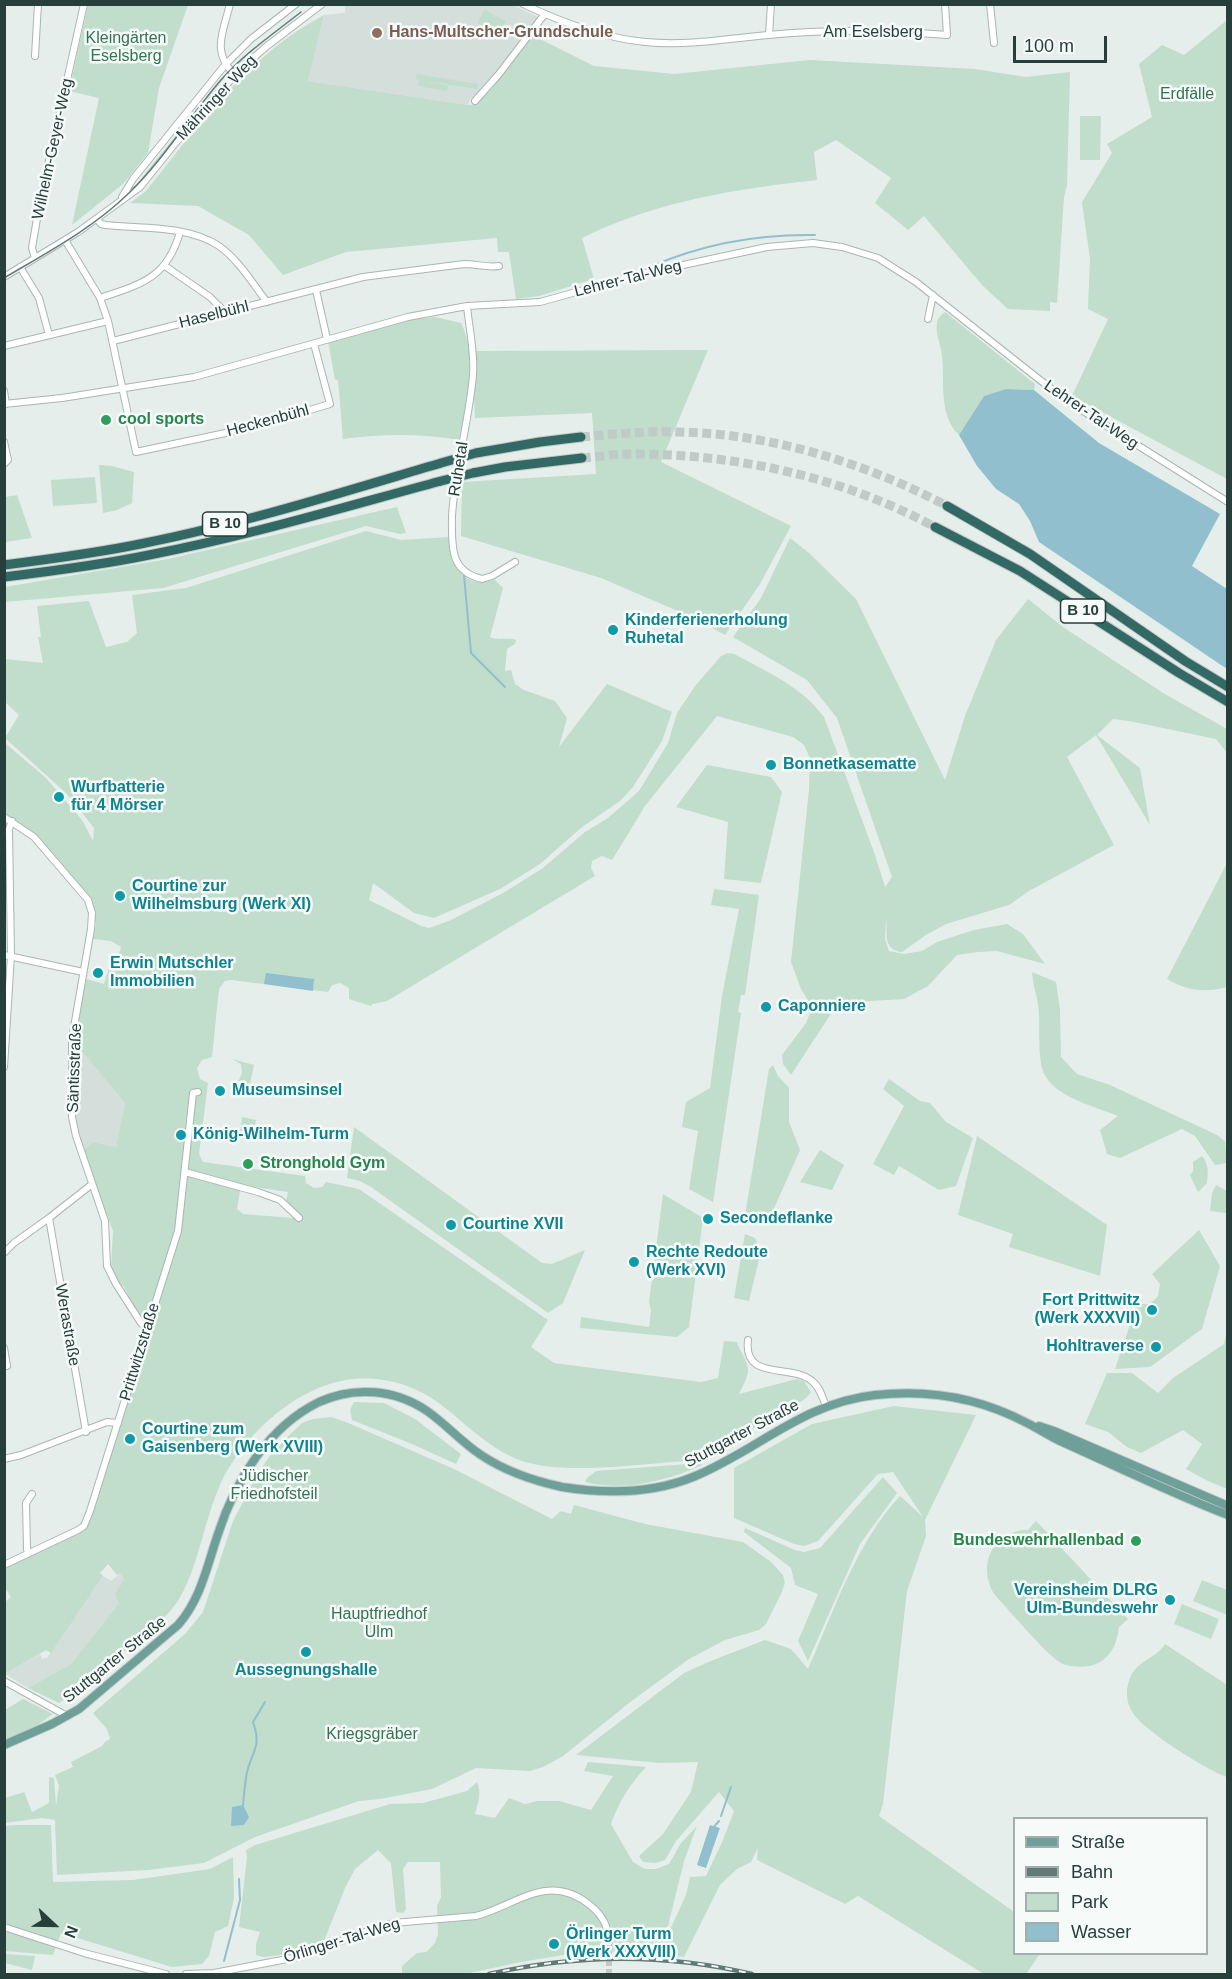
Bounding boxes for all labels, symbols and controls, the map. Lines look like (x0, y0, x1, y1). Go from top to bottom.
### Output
place label: Hans-Multscher-Grundschule (389, 23, 613, 43)
street label: Am Eselsberg (823, 23, 923, 43)
scale bar (1016, 24, 1110, 62)
marker: Hans-Multscher-Grundschule (370, 26, 384, 40)
park label: Kleingärten Eselsberg (86, 29, 166, 67)
text: 100 m (1024, 36, 1074, 56)
street label: Mähringer Weg (173, 52, 261, 144)
street label: Wilhelm-Geyer-Weg (29, 77, 77, 221)
park label: Erdfälle (1160, 85, 1214, 105)
street label: Lehrer-Tal-Weg (572, 256, 684, 302)
street label: Haselbühl (177, 297, 251, 333)
street label: Lehrer-Tal-Weg (1040, 376, 1142, 454)
street label: Heckenbühl (225, 401, 311, 441)
place label: cool sports (118, 410, 204, 430)
marker: cool sports (99, 413, 113, 427)
street label: Ruhetal (445, 440, 473, 498)
road number: B 10 (202, 512, 248, 536)
road number: B 10 (1060, 599, 1106, 623)
place label: Kinderferienerholung Ruhetal (625, 611, 788, 649)
marker: Kinderferienerholung Ruhetal (606, 623, 620, 637)
place label: Bonnetkasematte (783, 755, 916, 775)
marker: Bonnetkasematte (764, 758, 778, 772)
place label: Wurfbatterie für 4 Mörser (71, 778, 165, 816)
marker: Wurfbatterie für 4 Mörser (52, 790, 66, 804)
place label: Courtine zur Wilhelmsburg (Werk XI) (132, 877, 311, 915)
marker: Courtine zur Wilhelmsburg (Werk XI) (113, 889, 127, 903)
place label: Erwin Mutschler Immobilien (110, 954, 234, 992)
marker: Erwin Mutschler Immobilien (91, 966, 105, 980)
place label: Caponniere (778, 997, 866, 1017)
marker: Caponniere (759, 1000, 773, 1014)
street label: Säntisstraße (64, 1023, 86, 1113)
place label: Museumsinsel (232, 1081, 342, 1101)
marker: Museumsinsel (213, 1084, 227, 1098)
place label: König-Wilhelm-Turm (193, 1125, 349, 1145)
marker: König-Wilhelm-Turm (174, 1128, 188, 1142)
place label: Stronghold Gym (260, 1154, 385, 1174)
marker: Stronghold Gym (241, 1157, 255, 1171)
place label: Secondeflanke (720, 1209, 833, 1229)
marker: Secondeflanke (701, 1212, 715, 1226)
place label: Courtine XVII (463, 1215, 563, 1235)
marker: Courtine XVII (444, 1218, 458, 1232)
place label: Rechte Redoute (Werk XVI) (646, 1243, 768, 1281)
marker: Rechte Redoute (Werk XVI) (627, 1255, 641, 1269)
street label: Werastraße (50, 1282, 84, 1368)
place label: Fort Prittwitz (Werk XXXVII) (1034, 1291, 1140, 1329)
street label: Prittwitzstraße (116, 1301, 164, 1403)
marker: Fort Prittwitz (Werk XXXVII) (1145, 1303, 1159, 1317)
place label: Hohltraverse (1046, 1337, 1144, 1357)
marker: Hohltraverse (1149, 1340, 1163, 1354)
street label: Stuttgarter Straße (681, 1396, 803, 1472)
place label: Courtine zum Gaisenberg (Werk XVIII) (142, 1420, 323, 1458)
marker: Courtine zum Gaisenberg (Werk XVIII) (123, 1432, 137, 1446)
park label: Jüdischer Friedhofsteil (230, 1467, 318, 1505)
place label: Bundeswehrhallenbad (953, 1531, 1124, 1551)
marker: Bundeswehrhallenbad (1129, 1534, 1143, 1548)
place label: Vereinsheim DLRG Ulm-Bundeswehr (1014, 1581, 1158, 1619)
marker: Vereinsheim DLRG Ulm-Bundeswehr (1163, 1593, 1177, 1607)
park label: Hauptfriedhof Ulm (331, 1605, 427, 1643)
street label: Stuttgarter Straße (60, 1613, 170, 1707)
marker: Aussegnungshalle (299, 1645, 313, 1659)
place label: Aussegnungshalle (235, 1661, 377, 1681)
park label: Kriegsgräber (326, 1725, 418, 1745)
legend (1013, 1817, 1208, 1955)
text: Straße (1071, 1832, 1125, 1852)
text: Bahn (1071, 1862, 1113, 1882)
text: Park (1071, 1892, 1108, 1912)
north arrow (24, 1895, 84, 1955)
street label: Örlinger-Tal-Weg (282, 1914, 402, 1968)
text: Wasser (1071, 1922, 1131, 1942)
text: N (61, 1923, 81, 1940)
place label: Örlinger Turm (Werk XXXVIII) (566, 1925, 676, 1963)
marker: Örlinger Turm (Werk XXXVIII) (547, 1937, 561, 1951)

